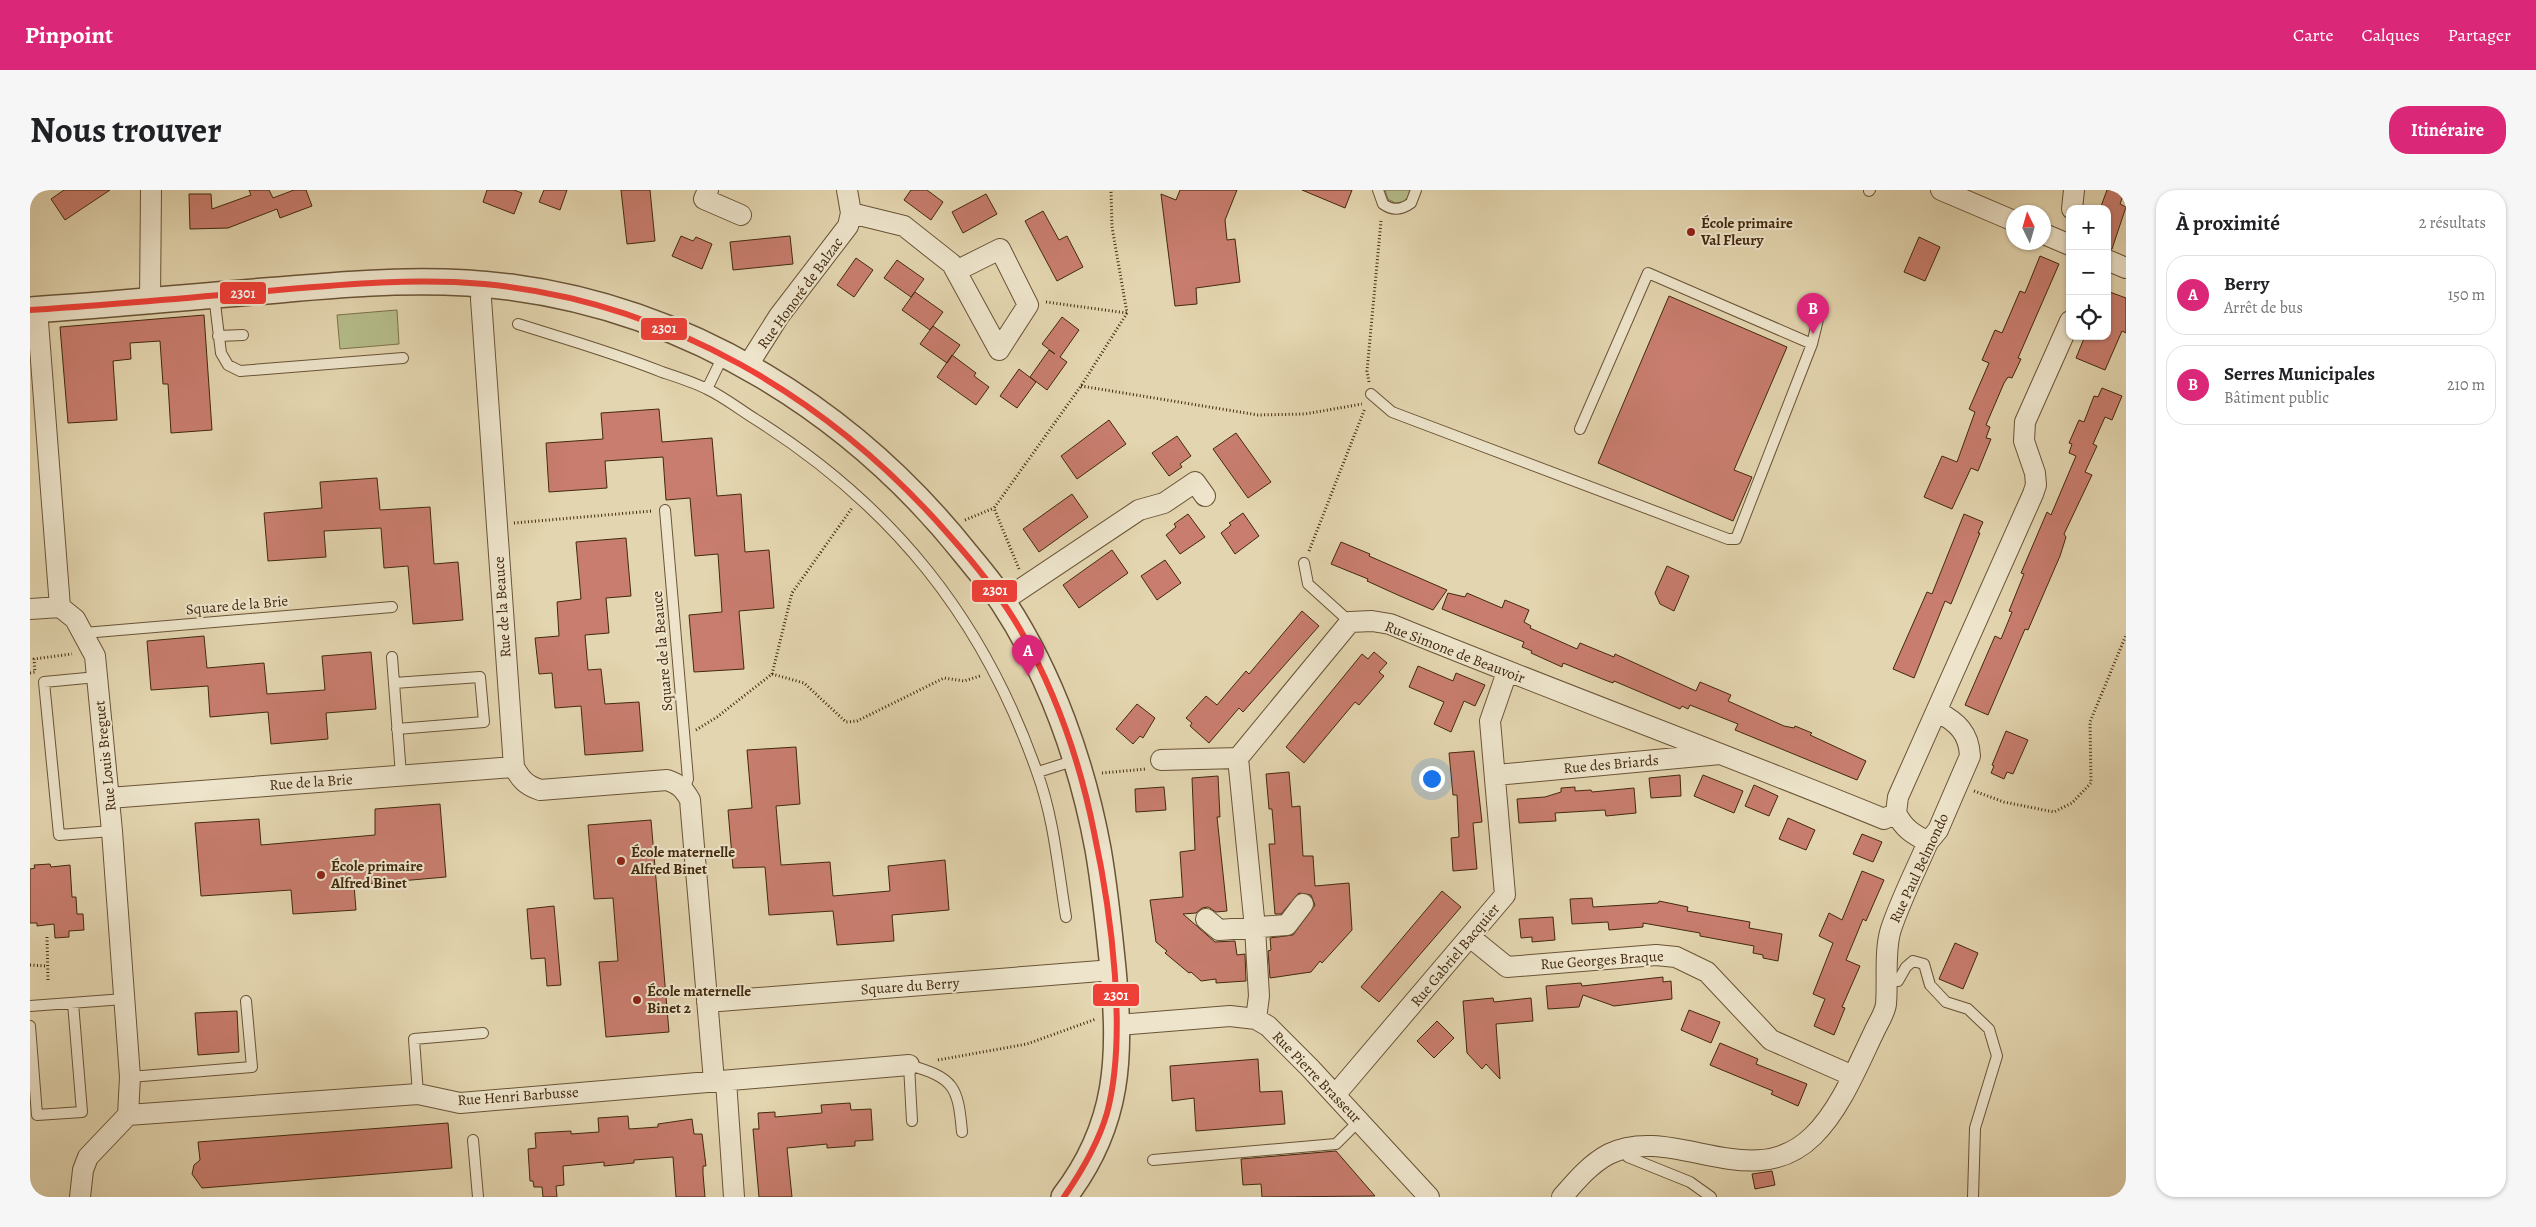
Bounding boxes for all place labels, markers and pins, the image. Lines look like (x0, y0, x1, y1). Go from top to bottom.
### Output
place label: École primaire Val Fleury (1700, 213, 1793, 250)
marker: École primaire Val Fleury (1685, 226, 1697, 238)
pin: B (1797, 293, 1829, 334)
pin: A (1012, 635, 1044, 676)
place label: École maternelle Alfred Binet (630, 842, 735, 879)
marker: École maternelle Alfred Binet (615, 855, 627, 867)
place label: École primaire Alfred Binet (330, 856, 423, 893)
marker: École primaire Alfred Binet (315, 869, 327, 881)
place label: École maternelle Binet 2 (647, 981, 751, 1018)
marker: École maternelle Binet 2 (631, 994, 643, 1006)

